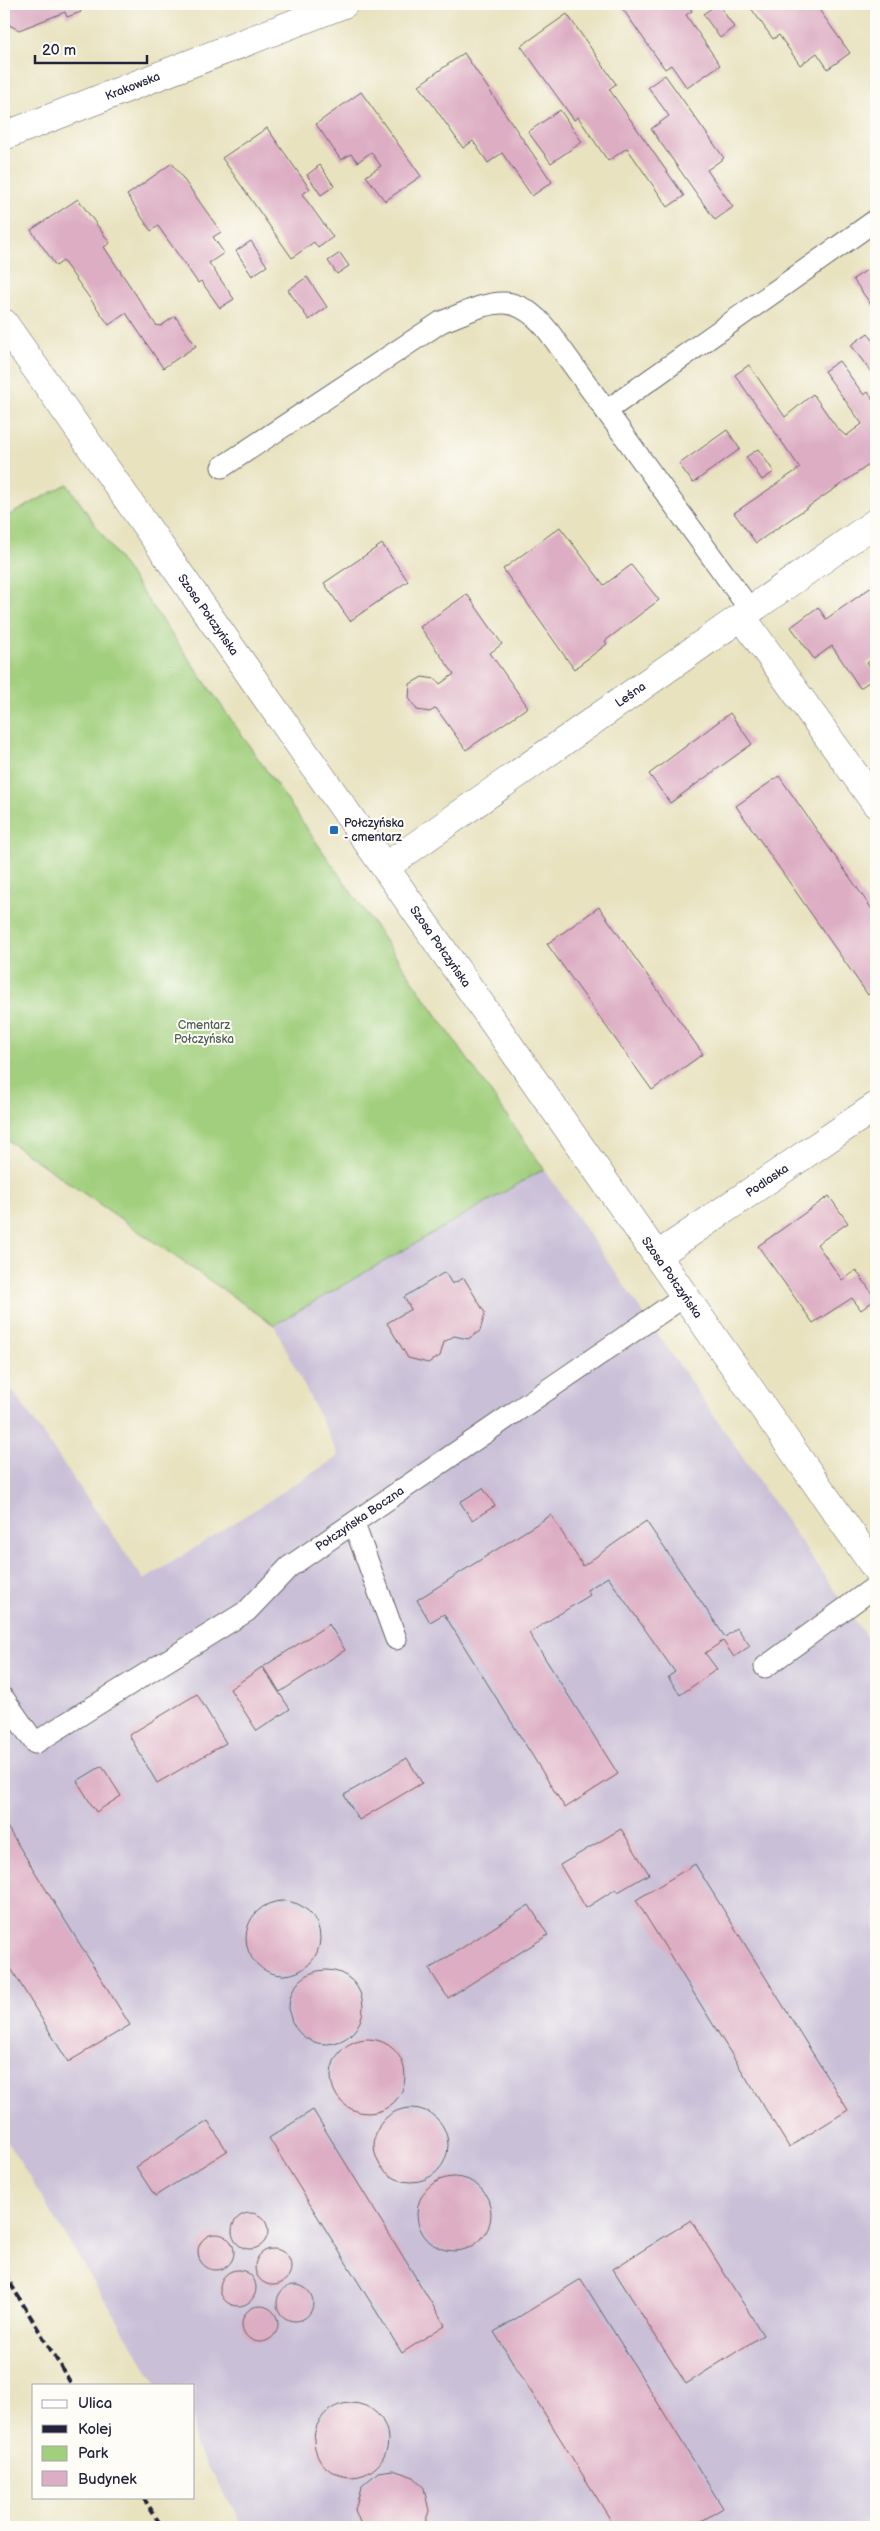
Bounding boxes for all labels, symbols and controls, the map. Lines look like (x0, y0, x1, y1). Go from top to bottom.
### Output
scale bar (35, 32, 148, 64)
text: 20 m (42, 41, 76, 60)
street label: Krakowska (103, 69, 162, 103)
street label: Szosa Połczyńska (175, 571, 242, 658)
street label: Leśna (612, 679, 649, 710)
place label: Połczyńska - cmentarz (344, 816, 404, 845)
marker: Połczyńska - cmentarz (328, 824, 340, 836)
street label: Szosa Połczyńska (407, 903, 474, 990)
park label: Cmentarz Połczyńska (174, 1018, 234, 1047)
street label: Podlaska (743, 1160, 791, 1200)
street label: Szosa Połczyńska (638, 1234, 706, 1321)
street label: Połczyńska Boczna (312, 1483, 407, 1554)
legend (32, 2384, 195, 2498)
text: Ulica (78, 2394, 112, 2413)
text: Kolej (78, 2420, 112, 2439)
text: Park (78, 2444, 109, 2463)
text: Budynek (78, 2470, 137, 2489)

